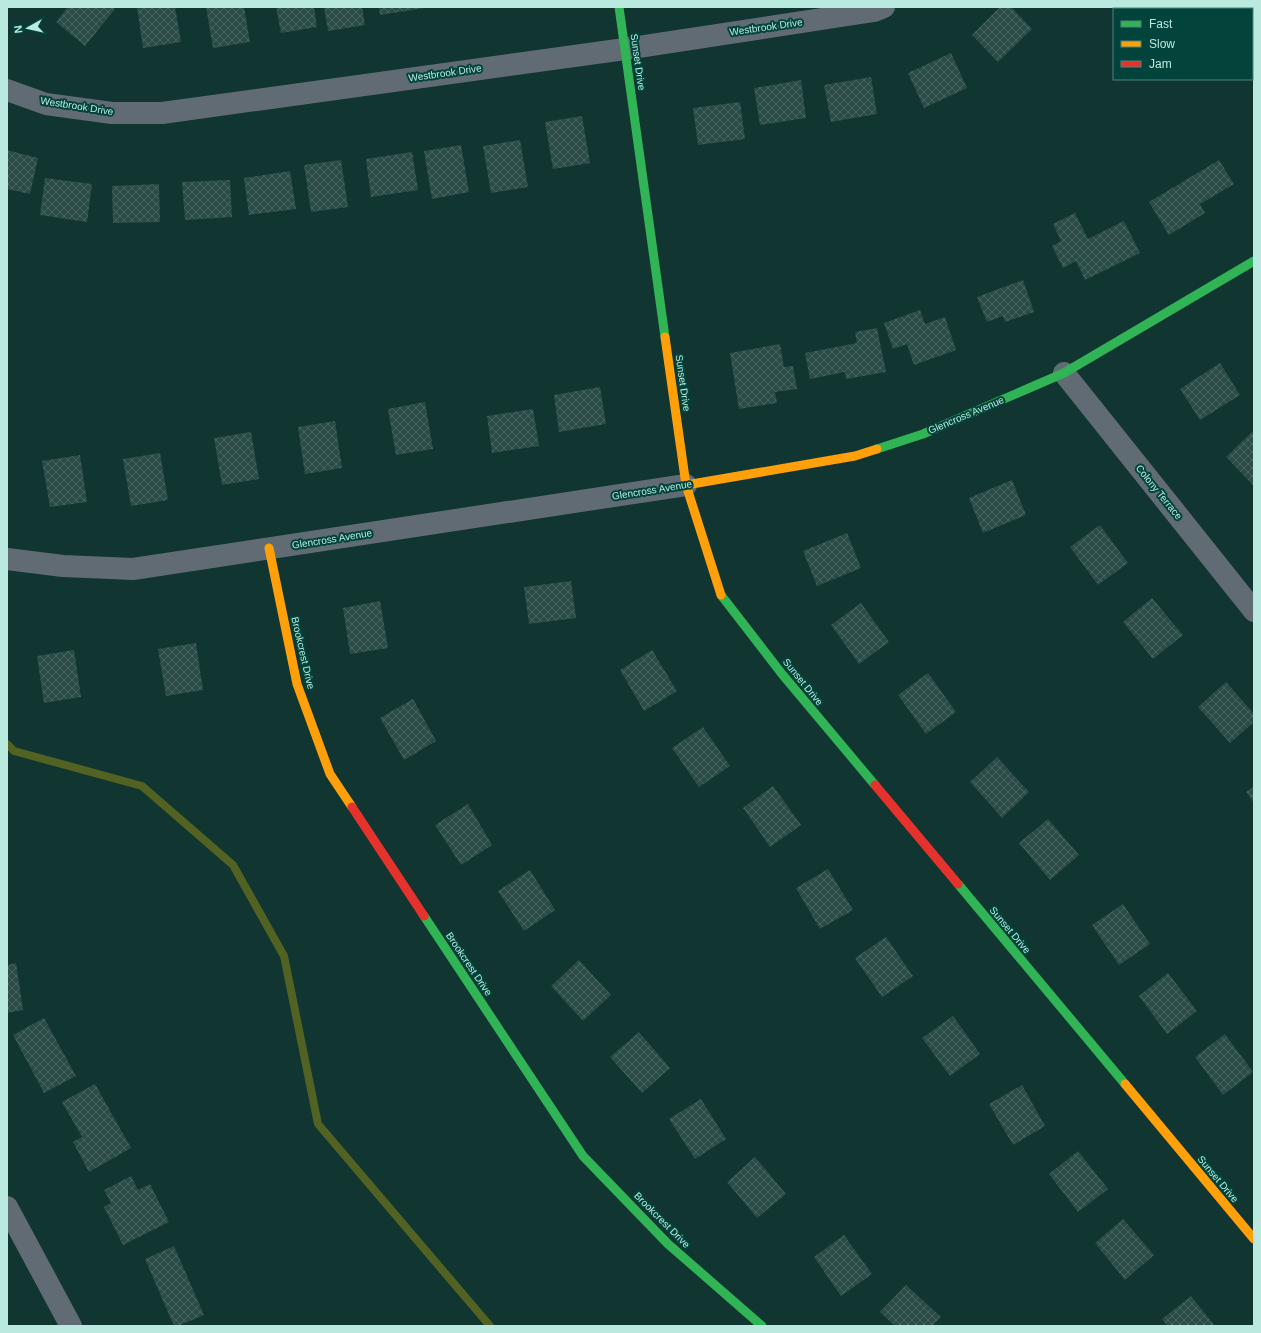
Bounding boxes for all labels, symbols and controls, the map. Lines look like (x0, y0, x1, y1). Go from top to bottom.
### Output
north arrow (8, 8, 48, 48)
legend (1113, 8, 1253, 80)
street label: Westbrook Drive (729, 16, 804, 38)
text: Fast (1149, 17, 1173, 31)
text: N (12, 25, 25, 34)
street label: Sunset Drive (629, 33, 647, 92)
text: Slow (1149, 37, 1175, 51)
text: Jam (1149, 57, 1172, 71)
street label: Westbrook Drive (408, 62, 483, 84)
street label: Westbrook Drive (40, 95, 115, 117)
street label: Sunset Drive (674, 354, 692, 413)
street label: Glencross Avenue (927, 394, 1006, 436)
street label: Colony Terrace (1134, 462, 1185, 522)
street label: Glencross Avenue (611, 478, 693, 502)
street label: Glencross Avenue (291, 527, 373, 551)
street label: Brookcrest Drive (289, 616, 317, 691)
street label: Sunset Drive (781, 656, 826, 708)
street label: Sunset Drive (987, 905, 1033, 956)
street label: Brookcrest Drive (444, 930, 494, 998)
street label: Sunset Drive (1195, 1154, 1241, 1205)
street label: Brookcrest Drive (632, 1190, 692, 1250)

